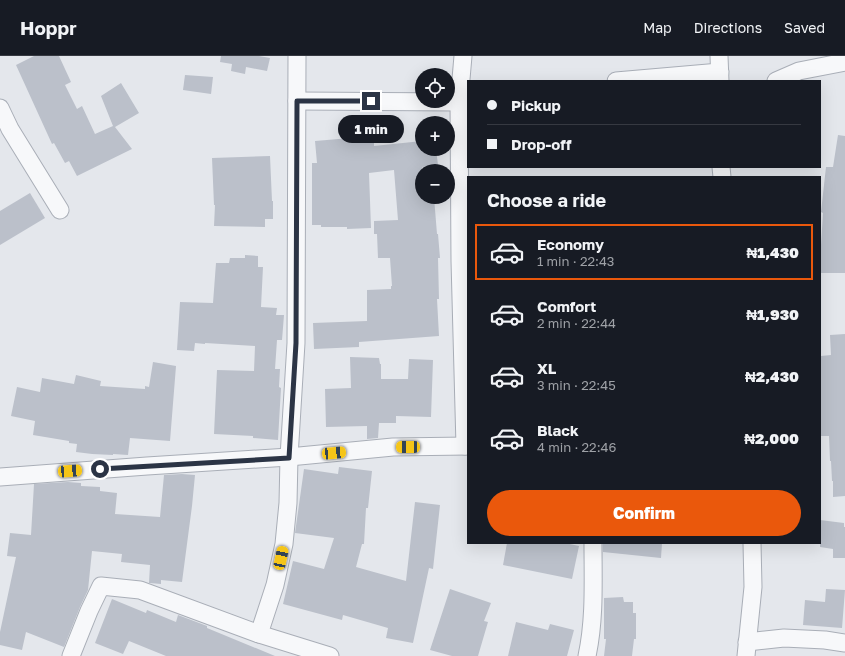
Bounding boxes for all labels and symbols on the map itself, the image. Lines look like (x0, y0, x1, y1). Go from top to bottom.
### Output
route end (362, 92, 380, 110)
callout: 1 min (338, 115, 404, 143)
car (396, 441, 420, 453)
car (322, 446, 346, 460)
route start (91, 460, 109, 478)
car (58, 464, 82, 478)
car (273, 545, 289, 571)

